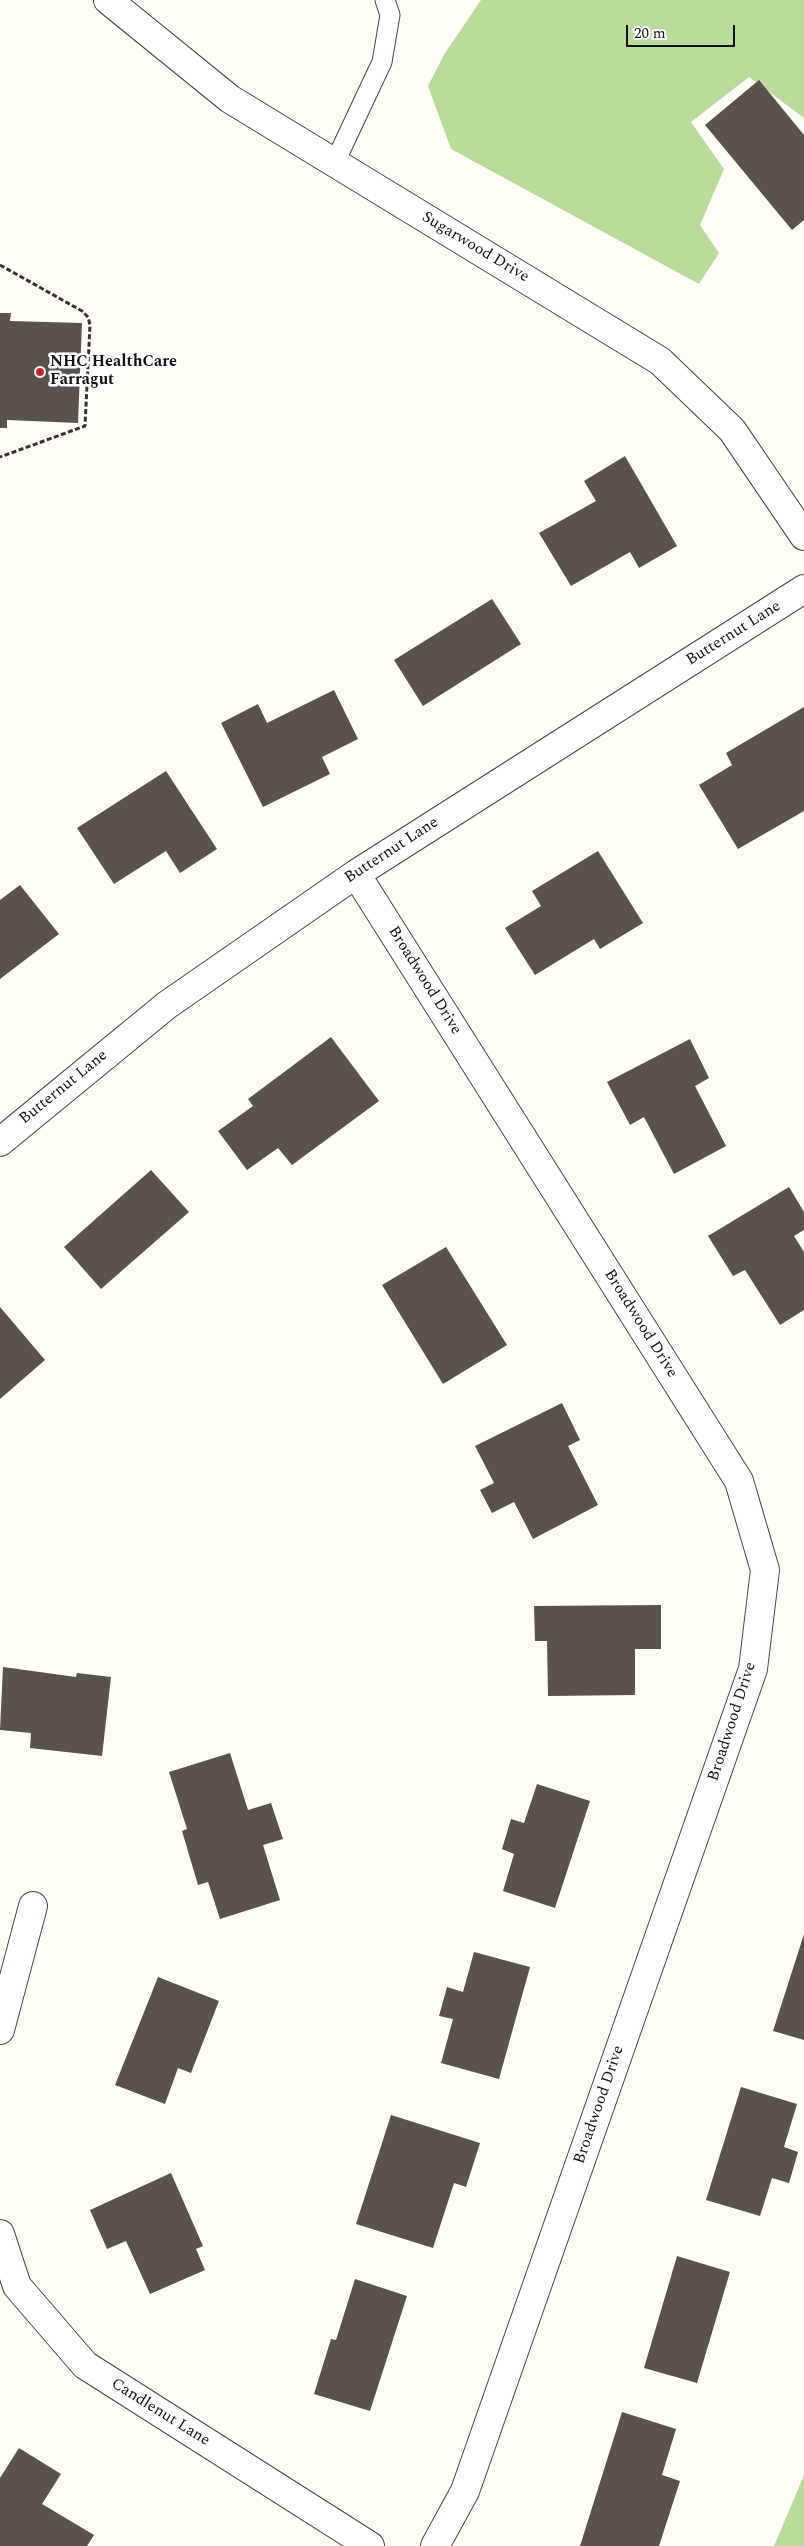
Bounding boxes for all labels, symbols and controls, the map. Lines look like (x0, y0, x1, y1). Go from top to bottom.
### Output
scale bar (629, 15, 738, 47)
text: 20 m (634, 22, 666, 45)
street label: Sugarwood Drive (418, 208, 532, 288)
place label: NHC HealthCare Farragut (50, 353, 177, 391)
marker: NHC HealthCare Farragut (34, 366, 46, 378)
street label: Butternut Lane (683, 597, 785, 671)
street label: Butternut Lane (342, 814, 442, 888)
street label: Broadwood Drive (383, 923, 465, 1039)
street label: Butternut Lane (16, 1047, 112, 1129)
street label: Broadwood Drive (599, 1266, 681, 1382)
street label: Broadwood Drive (705, 1660, 761, 1784)
street label: Broadwood Drive (571, 2043, 629, 2167)
street label: Candlenut Lane (107, 2375, 213, 2451)

